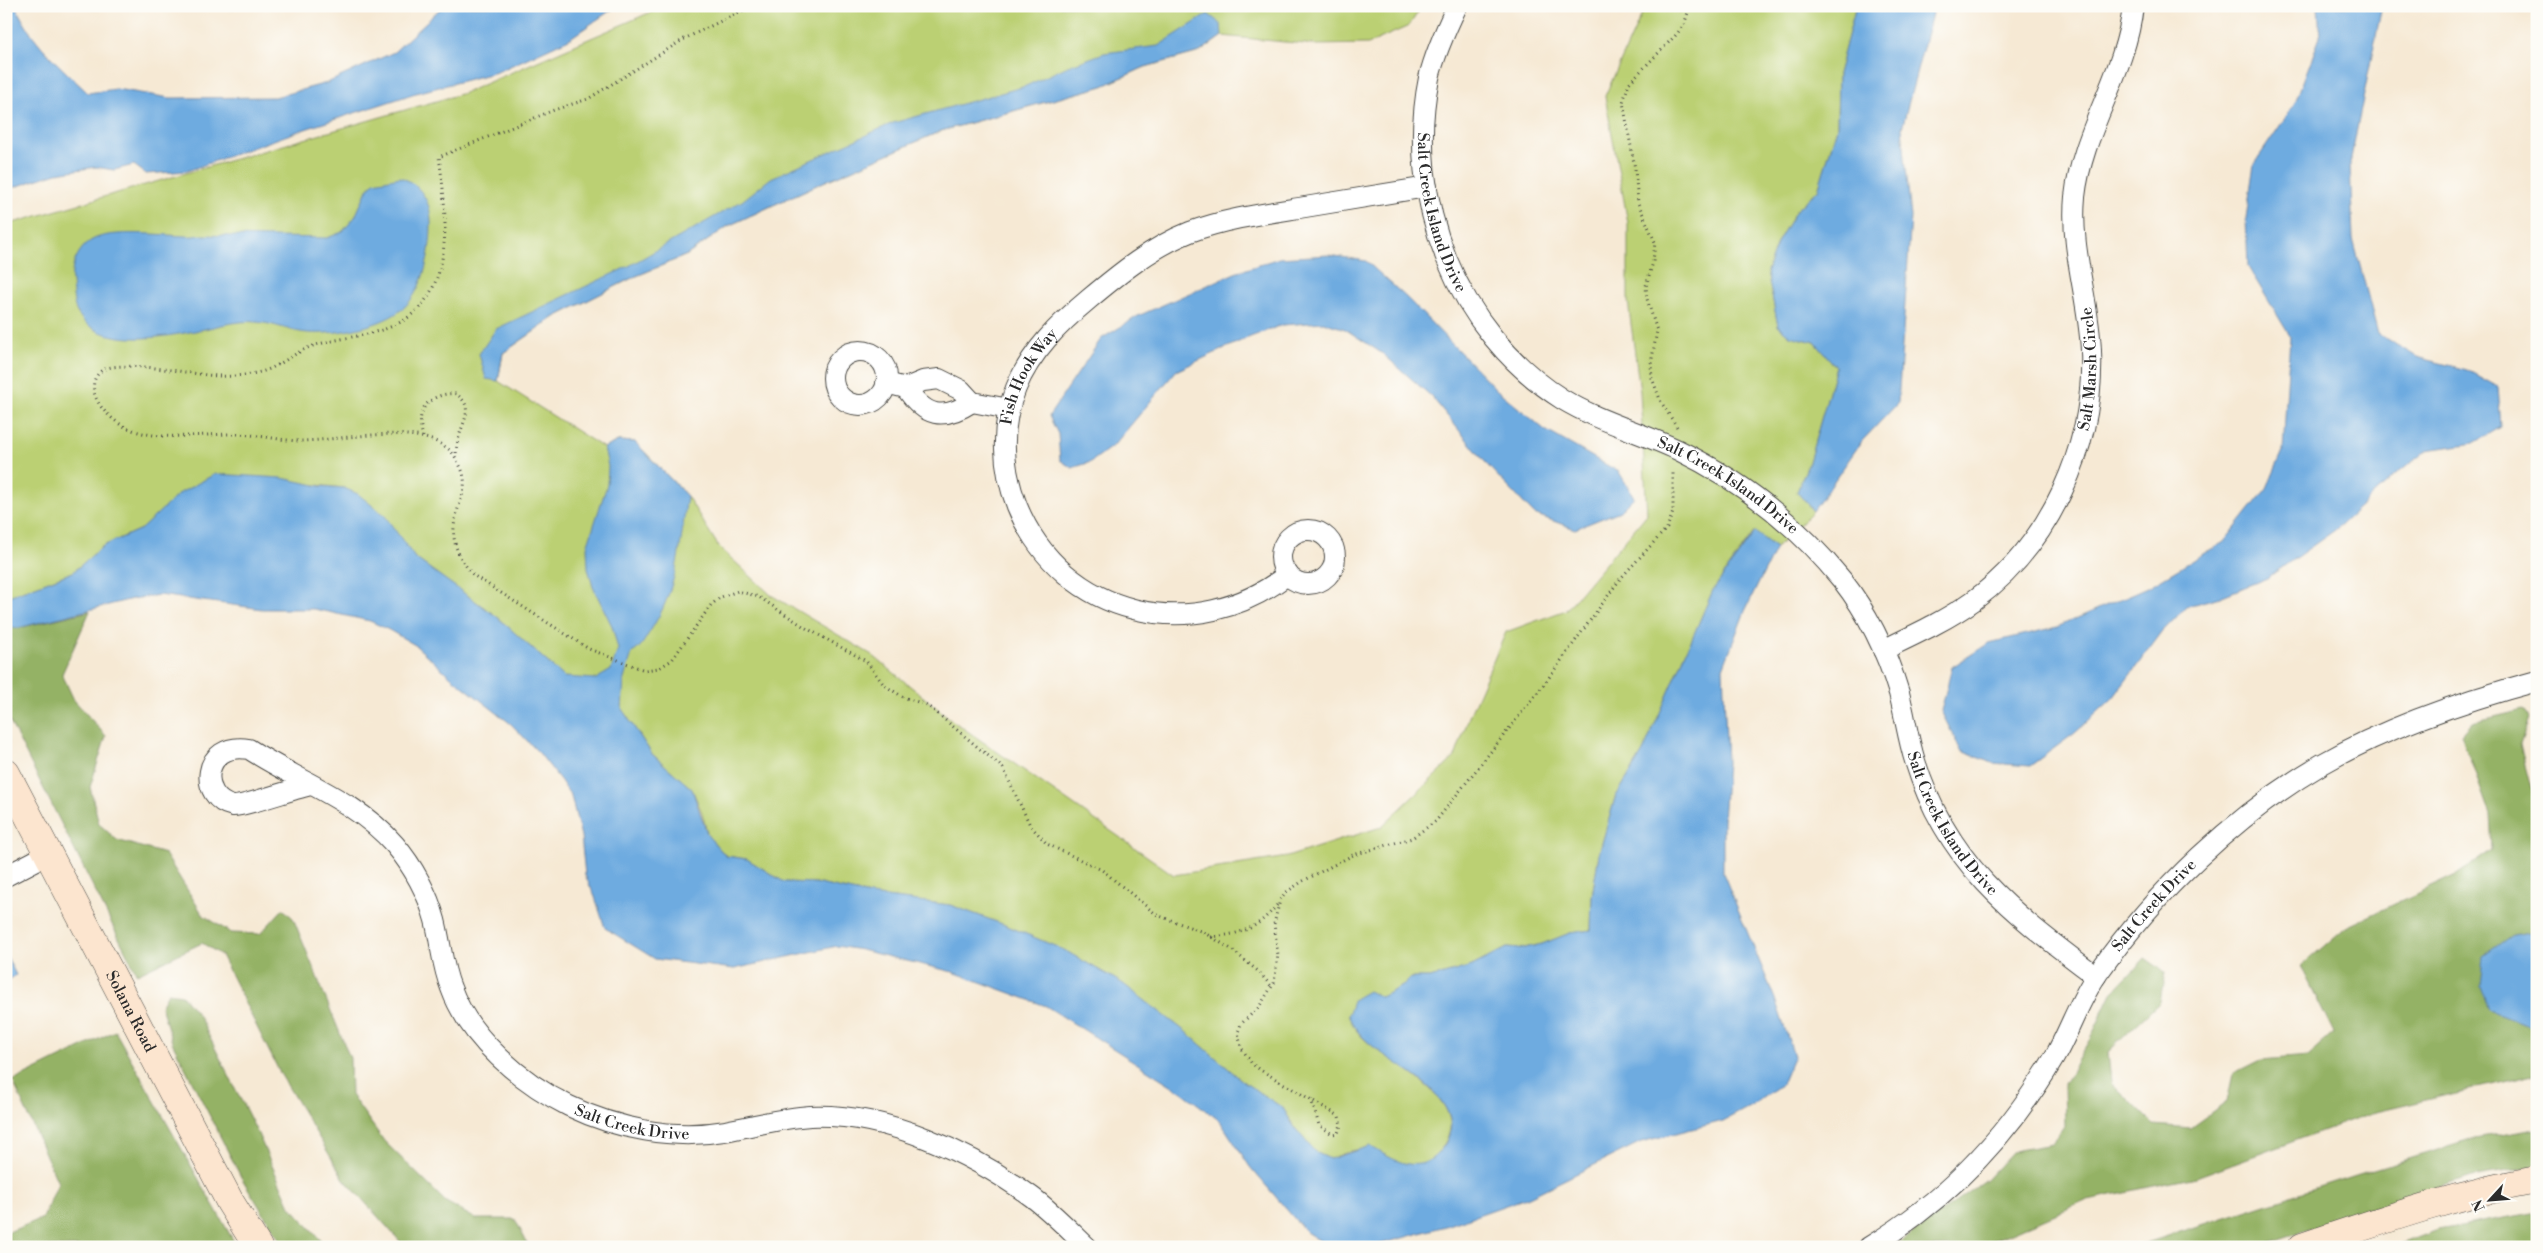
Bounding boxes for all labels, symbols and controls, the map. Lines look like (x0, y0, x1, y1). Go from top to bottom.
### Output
street label: Salt Creek Island Drive (1413, 133, 1471, 296)
street label: Salt Marsh Circle (2074, 306, 2101, 432)
street label: Fish Hook Way (996, 324, 1062, 426)
street label: Salt Creek Island Drive (1654, 432, 1803, 538)
street label: Salt Creek Island Drive (1903, 749, 2002, 900)
street label: Salt Creek Drive (2107, 855, 2201, 956)
street label: Solana Road (101, 967, 160, 1056)
street label: Salt Creek Drive (572, 1100, 689, 1144)
north arrow (2466, 1176, 2516, 1226)
text: N (2469, 1196, 2490, 1214)

